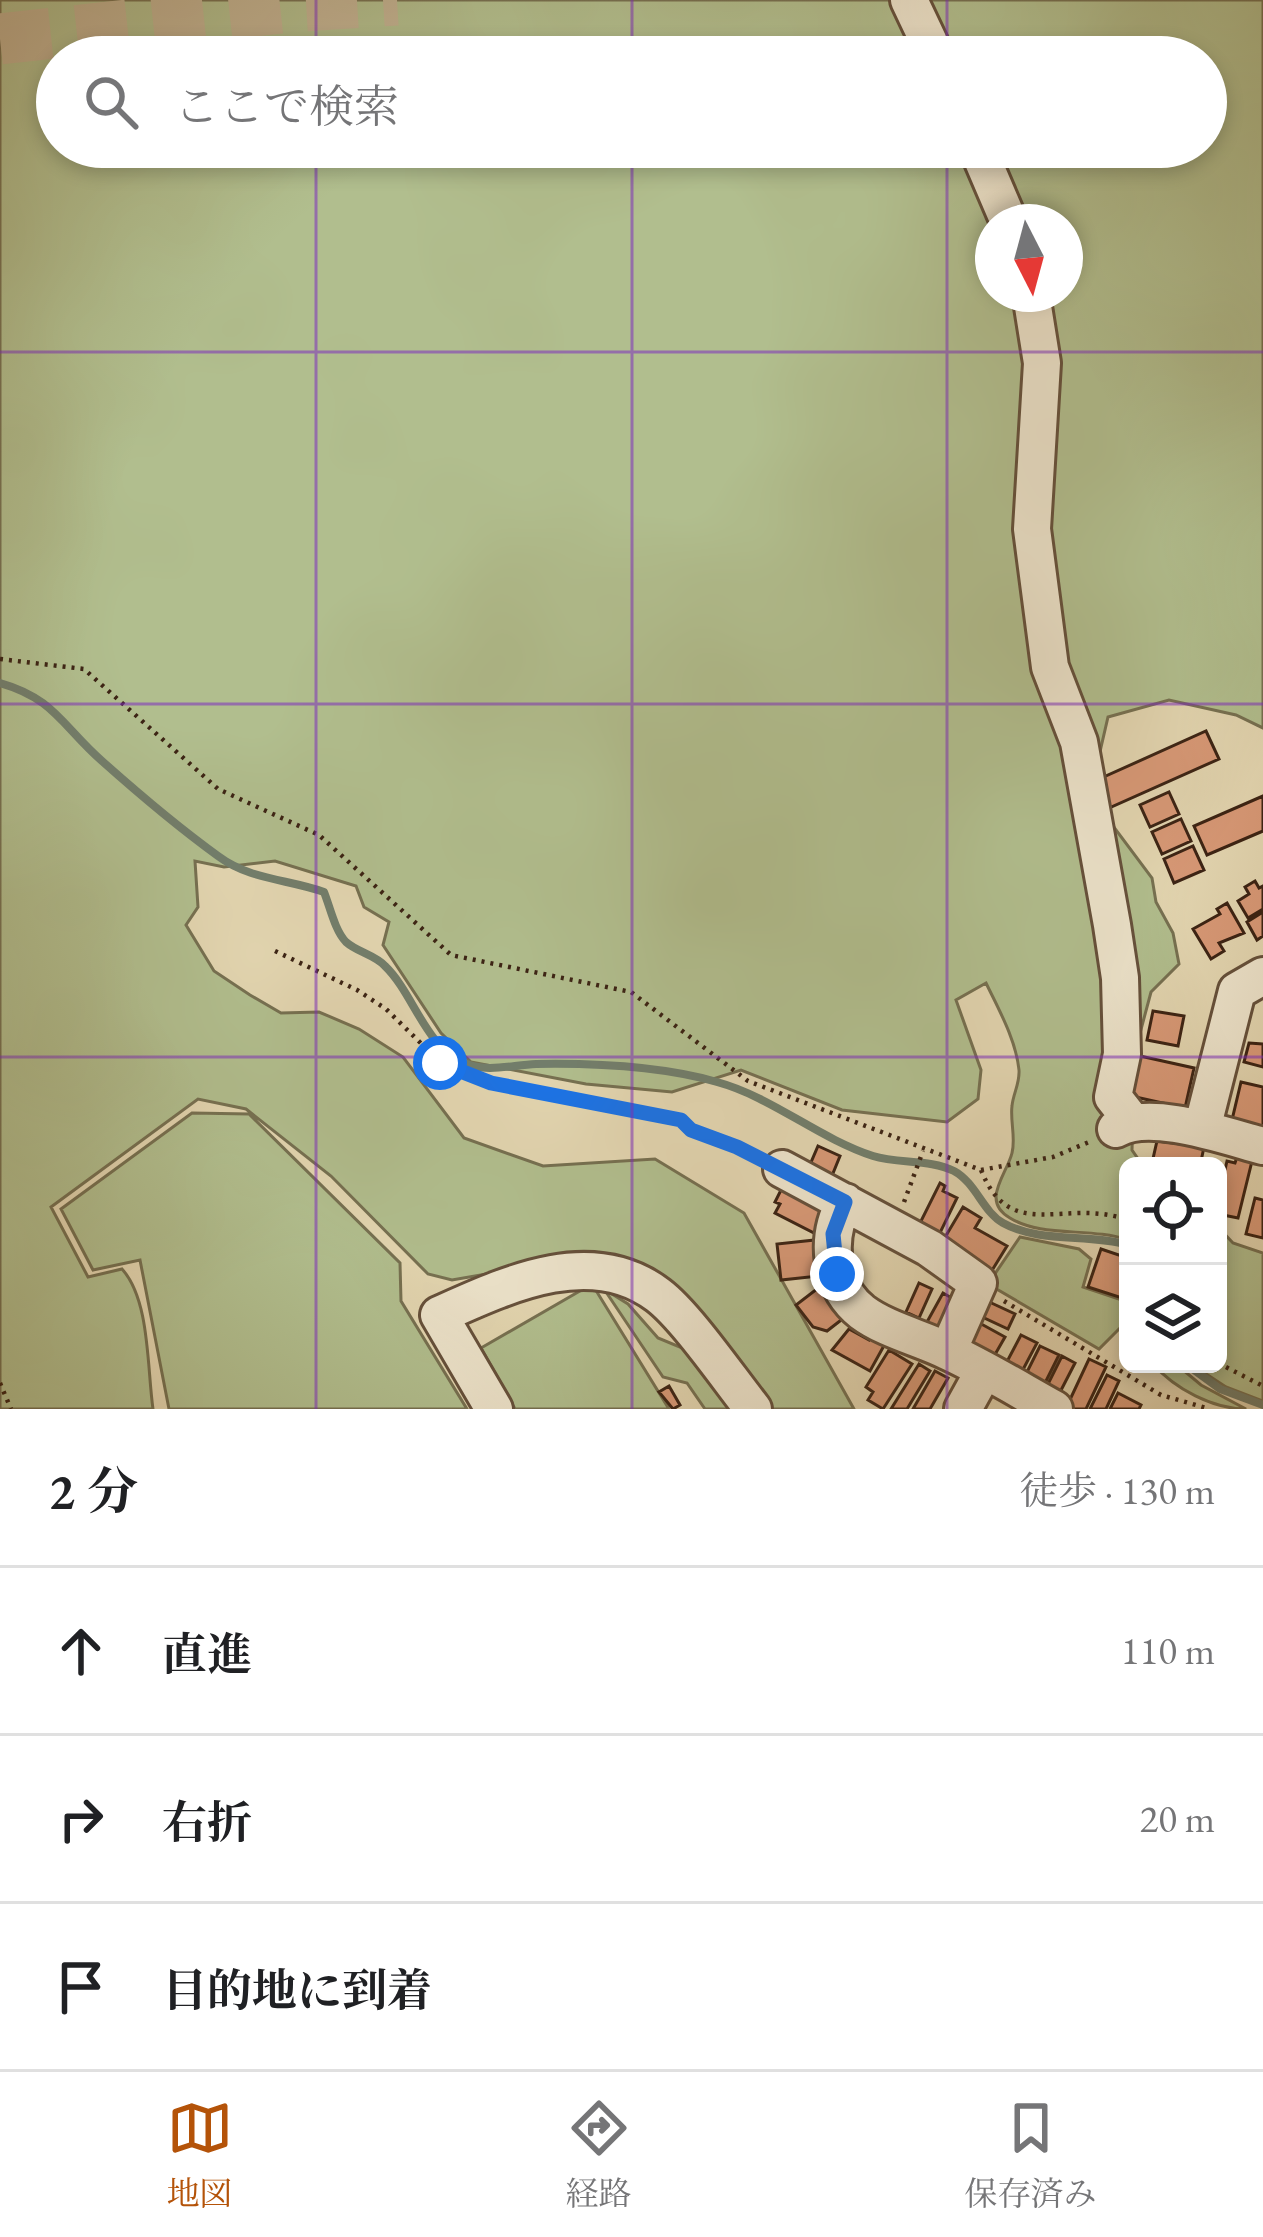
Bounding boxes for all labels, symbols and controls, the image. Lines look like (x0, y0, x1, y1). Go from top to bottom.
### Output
search box (36, 36, 1227, 168)
icon: search (78, 69, 144, 135)
text: ここで検索 (174, 77, 399, 135)
north arrow (975, 204, 1083, 312)
route start (413, 1036, 467, 1090)
map controls (1119, 1157, 1227, 1373)
button: locate (1119, 1157, 1227, 1265)
route end (810, 1247, 864, 1301)
button: layers (1119, 1265, 1227, 1373)
text: 2 分 (48, 1458, 138, 1524)
text: 徒歩 · 130 m (1019, 1465, 1215, 1516)
icon: ahead (48, 1618, 114, 1684)
text: 直進 (162, 1625, 252, 1683)
text: 110 m (1121, 1625, 1215, 1676)
icon: right (48, 1786, 114, 1852)
text: 右折 (162, 1793, 252, 1851)
text: 20 m (1139, 1793, 1215, 1844)
icon: arrive (48, 1954, 114, 2020)
text: 目的地に到着 (162, 1961, 432, 2019)
tab: 地図 (167, 2095, 233, 2215)
tab: 経路 (566, 2095, 632, 2215)
tab: 保存済み (965, 2095, 1097, 2215)

